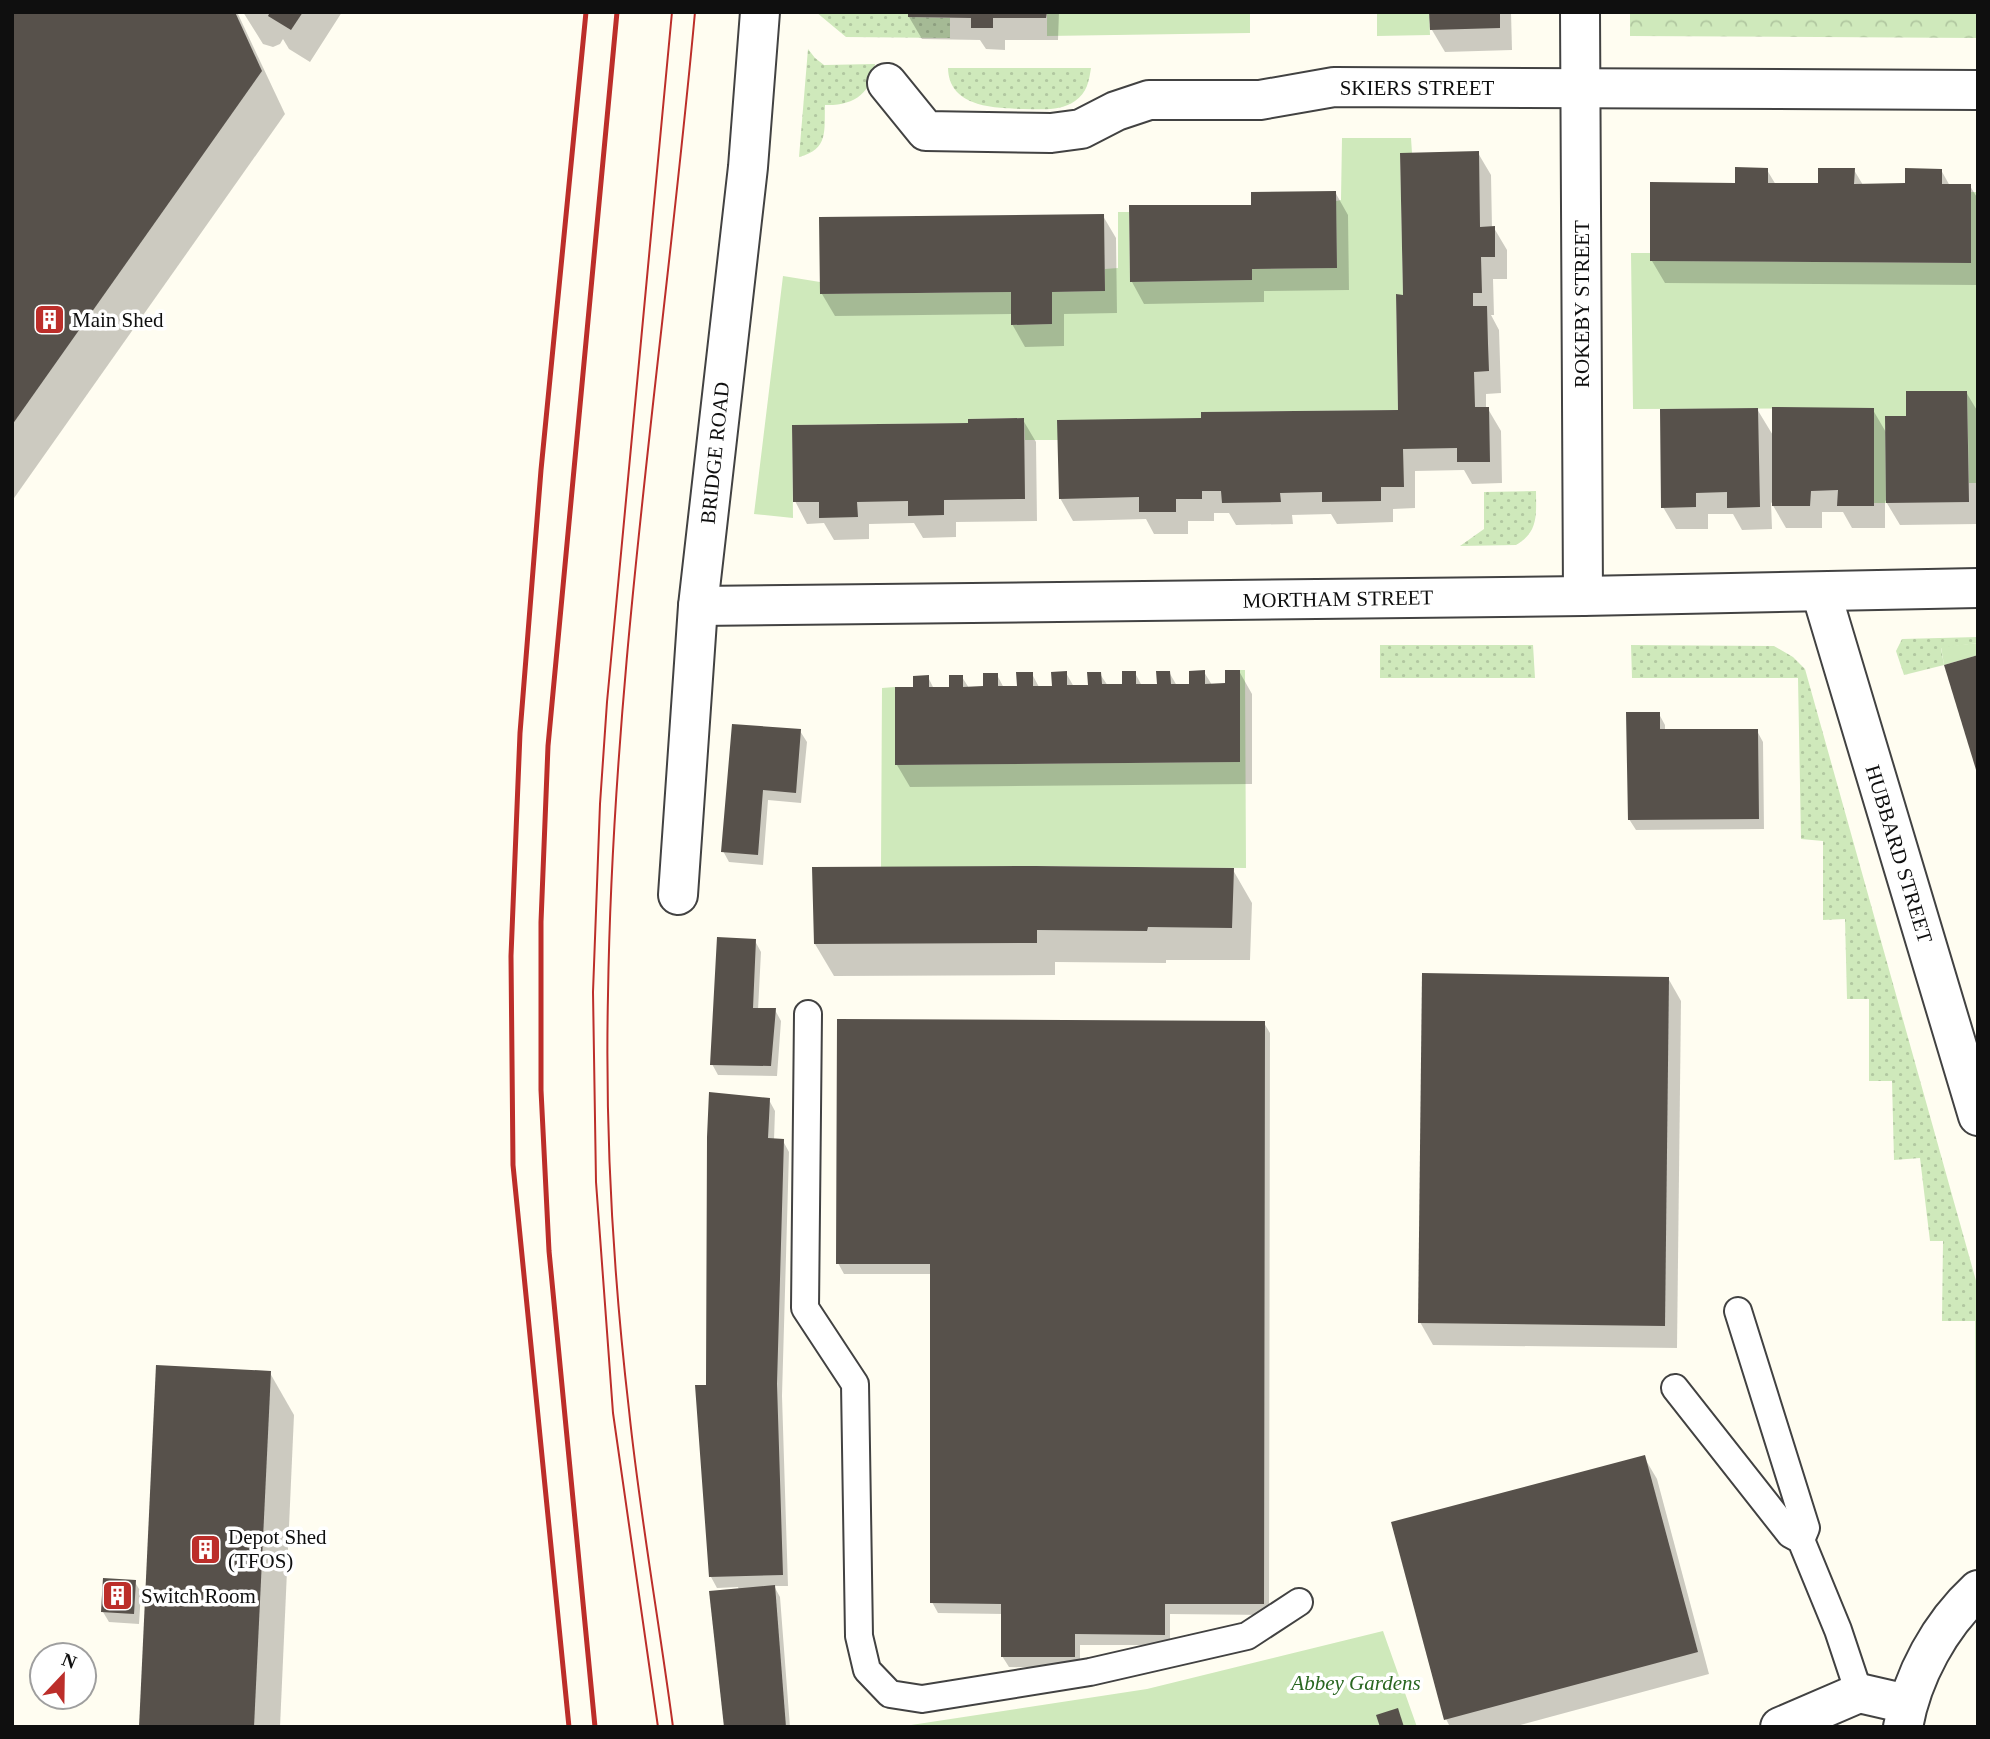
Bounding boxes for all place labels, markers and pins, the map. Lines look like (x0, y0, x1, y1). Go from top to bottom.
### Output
building icon: Main Shed (32, 303, 66, 337)
place label: Main Shed (72, 308, 164, 332)
place label: Depot Shed (TFOS) (228, 1525, 327, 1573)
building icon: Depot Shed (TFOS) (188, 1532, 222, 1566)
building icon: Switch Room (101, 1579, 135, 1613)
place label: Switch Room (141, 1584, 256, 1608)

